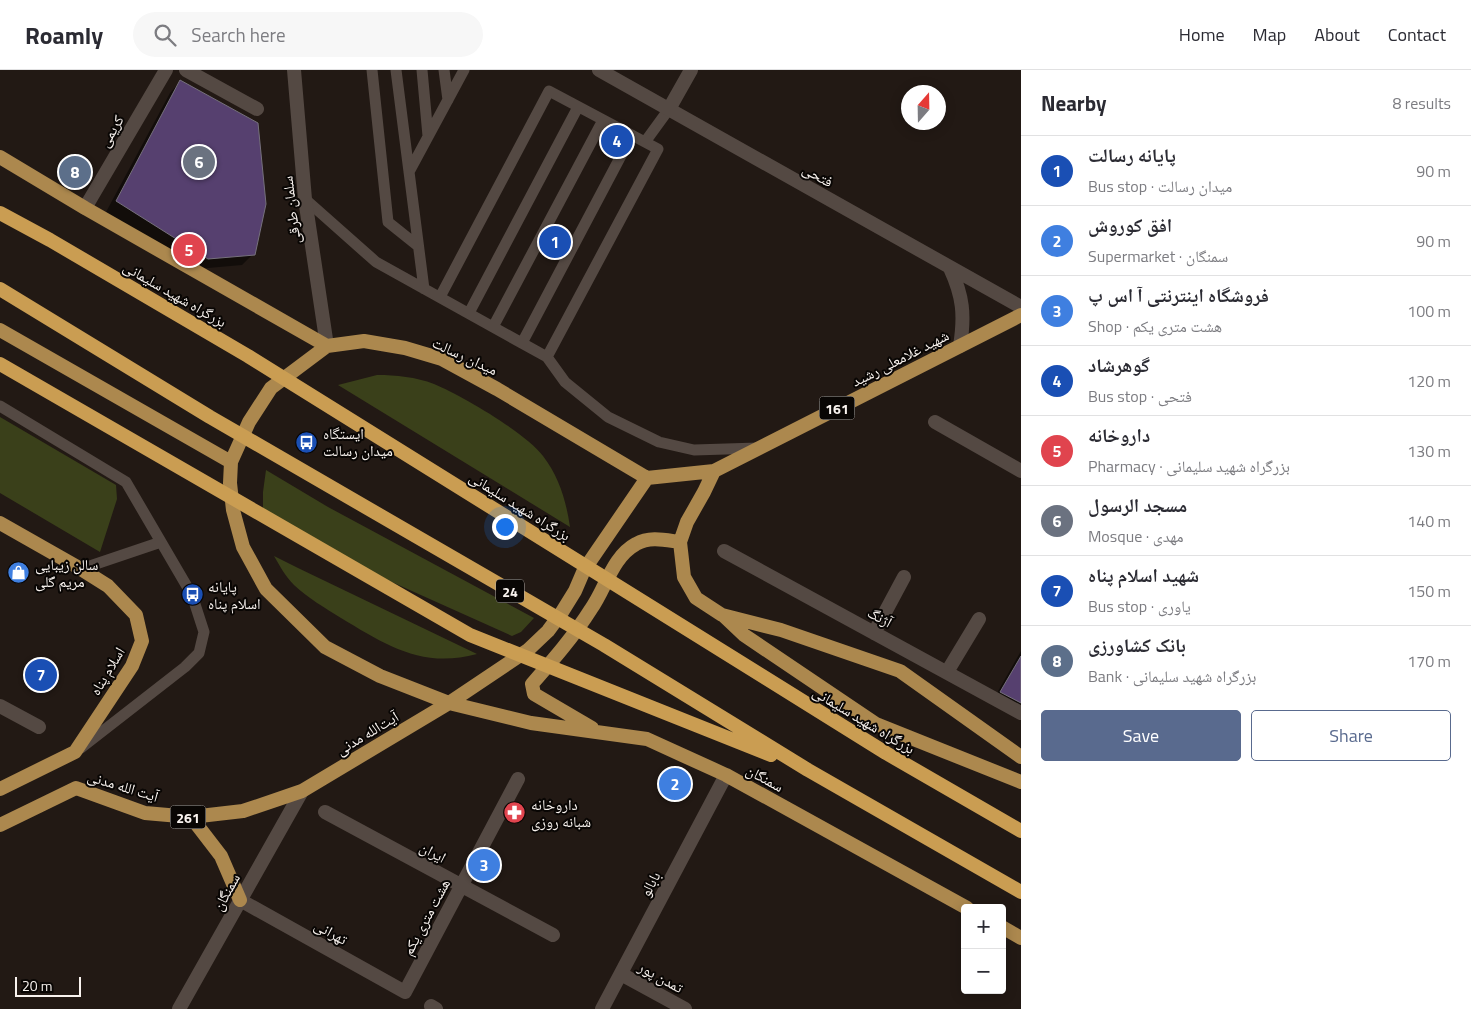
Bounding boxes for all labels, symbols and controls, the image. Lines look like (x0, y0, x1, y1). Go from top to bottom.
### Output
search box (133, 12, 483, 57)
text: Roamly (25, 17, 103, 53)
text: Search here (191, 20, 286, 49)
icon: search (151, 21, 179, 49)
text: Home (1179, 21, 1225, 48)
text: Map (1253, 21, 1286, 48)
text: About (1314, 21, 1360, 48)
text: Contact (1388, 21, 1446, 48)
north arrow (901, 85, 946, 130)
text: Nearby (1041, 87, 1106, 119)
text: 8 results (1392, 91, 1451, 115)
street label: کریمی (93, 111, 129, 151)
pin: 4 (601, 122, 633, 160)
text: پایانه رسالت (1088, 140, 1176, 169)
pin: 6 (183, 143, 215, 181)
pin: 8 (59, 153, 91, 191)
street label: فتحی (798, 157, 838, 193)
text: 1 (1053, 159, 1061, 183)
text: 90 m (1416, 159, 1451, 183)
text: Bus stop · میدان رسالت (1088, 174, 1232, 198)
street label: سلمان طرقی (275, 175, 307, 245)
text: افق کوروش (1088, 210, 1172, 239)
pin: 1 (539, 223, 571, 261)
text: 2 (1053, 229, 1061, 253)
text: 90 m (1416, 229, 1451, 253)
pin: 5 (173, 231, 205, 269)
text: Supermarket · سمنگان (1088, 244, 1228, 268)
street label: بزرگراه شهید سلیمانی (119, 255, 231, 333)
text: فروشگاه اینترنتی آ اس پ (1088, 280, 1269, 309)
text: 3 (1053, 299, 1061, 323)
text: 100 m (1407, 299, 1451, 323)
text: Shop · هشت متری یکم (1088, 314, 1222, 338)
street label: شهید غلامعلی رشید (847, 323, 953, 392)
street label: میدان رسالت (428, 331, 502, 381)
text: گوهرشاد (1088, 350, 1150, 379)
text: 4 (1053, 369, 1061, 393)
text: 120 m (1407, 369, 1451, 393)
text: Bus stop · فتحی (1088, 384, 1192, 408)
road number: 161 (820, 396, 854, 419)
text: داروخانه (1088, 420, 1150, 449)
place label: ایستگاه میدان رسالت (323, 422, 393, 462)
bus stop icon: ایستگاه میدان رسالت (295, 430, 319, 454)
text: 5 (1053, 439, 1061, 463)
text: 130 m (1407, 439, 1451, 463)
text: Pharmacy · بزرگراه شهید سلیمانی (1088, 454, 1290, 478)
street label: بزرگراه شهید سلیمانی (465, 466, 575, 546)
text: مسجد الرسول (1088, 490, 1187, 519)
text: 6 (1053, 509, 1061, 533)
text: 140 m (1407, 509, 1451, 533)
your location (492, 514, 518, 540)
text: Mosque · مهدی (1088, 524, 1184, 548)
place label: سالن زیبایی مریم گلی (35, 553, 99, 593)
text: شهید اسلام پناه (1088, 560, 1199, 589)
shop icon: سالن زیبایی مریم گلی (7, 561, 31, 585)
place label: پایانه اسلام پناه (208, 575, 261, 615)
text: 7 (1053, 579, 1061, 603)
text: 150 m (1407, 579, 1451, 603)
road number: 24 (496, 580, 524, 602)
bus stop icon: پایانه اسلام پناه (180, 583, 204, 607)
text: Bus stop · یاوری (1088, 594, 1191, 618)
street label: آژنگ (863, 601, 898, 634)
text: بانک کشاورزی (1088, 630, 1186, 659)
street label: اسلام پناه (84, 643, 130, 699)
text: 8 (1053, 649, 1061, 673)
text: 170 m (1407, 649, 1451, 673)
pin: 7 (25, 656, 57, 694)
text: Bank · بزرگراه شهید سلیمانی (1088, 664, 1256, 688)
street label: بزرگراه شهید سلیمانی (808, 680, 920, 760)
street label: آیت‌الله مدنی (331, 705, 404, 761)
button: Save (1041, 710, 1241, 761)
button: Share (1251, 710, 1451, 761)
street label: سمنگان (742, 758, 788, 798)
street label: آیت الله مدنی (85, 764, 162, 808)
pin: 2 (659, 765, 691, 803)
place label: داروخانه شبانه روزی (531, 793, 591, 833)
pharmacy icon: داروخانه شبانه روزی (503, 801, 527, 825)
road number: 261 (170, 806, 206, 829)
street label: ایران (416, 835, 450, 869)
pin: 3 (468, 846, 500, 884)
street label: بابالو (634, 867, 666, 901)
street label: سمنگان (206, 869, 246, 915)
street label: هشت متری یکم (396, 875, 456, 959)
map controls (961, 904, 1006, 994)
button: + (961, 904, 1006, 949)
street label: تهرانی (310, 913, 352, 951)
button: − (961, 949, 1006, 994)
street label: تمدن پور (633, 955, 688, 999)
scale bar (15, 974, 81, 997)
text: 20 m (22, 975, 52, 996)

